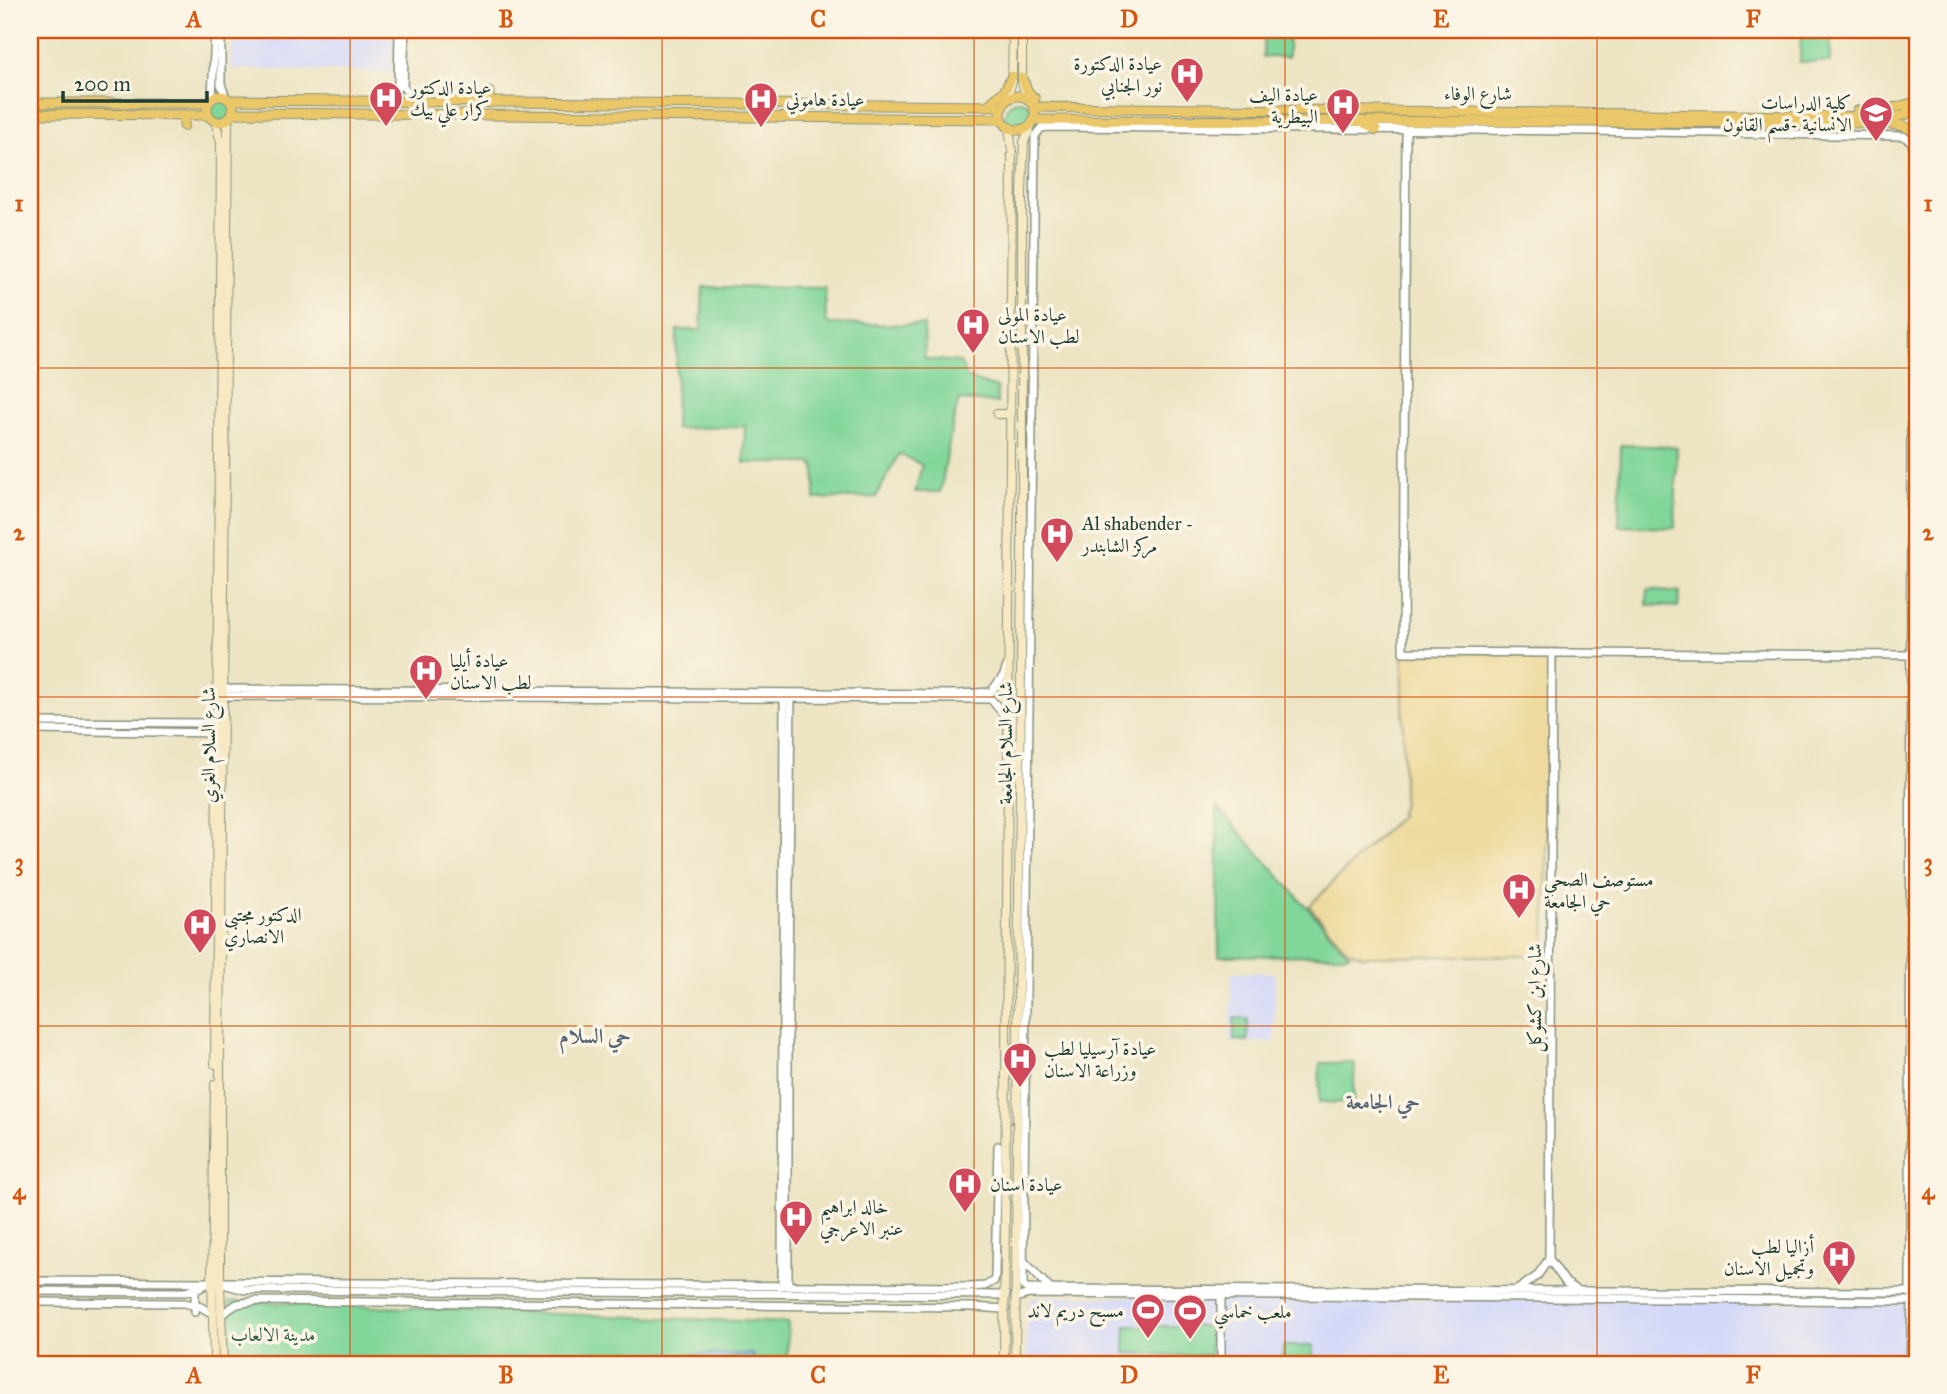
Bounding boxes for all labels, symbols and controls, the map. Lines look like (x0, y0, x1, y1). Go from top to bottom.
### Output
text: A (184, 5, 202, 33)
text: B (498, 5, 514, 33)
text: C (810, 5, 826, 33)
text: D (1120, 5, 1138, 33)
text: E (1433, 5, 1450, 33)
text: F (1745, 5, 1761, 33)
place label: عيادة الدكتورة نور الجنابي (1074, 52, 1162, 101)
hospital icon: عيادة الدكتورة نور الجنابي (1168, 55, 1206, 104)
scale bar (63, 60, 206, 104)
text: 200 m (74, 71, 131, 97)
place label: عيادة الدكتور كرار علي بيك (408, 76, 491, 128)
hospital icon: عيادة الدكتور كرار علي بيك (367, 79, 405, 128)
hospital icon: عيادة هاموني (742, 80, 780, 129)
street label: شارع الوفاء (1444, 82, 1512, 109)
place label: عيادة اليف البيطرية (1249, 83, 1318, 129)
hospital icon: عيادة اليف البيطرية (1324, 86, 1362, 135)
place label: عيادة هاموني (786, 88, 865, 115)
place label: كلية الدراسات الانسانية -قسم القانون (1723, 91, 1852, 144)
school or university icon: كلية الدراسات الانسانية -قسم القانون (1857, 94, 1895, 143)
text: 1 (14, 189, 24, 217)
text: 1 (1923, 189, 1933, 217)
place label: عيادة المولى لطب الاسنان (998, 303, 1080, 349)
hospital icon: عيادة المولى لطب الاسنان (954, 306, 992, 355)
place label: Al shabender - مركز الشابندر (1080, 512, 1193, 559)
hospital icon: Al shabender - مركز الشابندر (1038, 515, 1076, 564)
text: 2 (13, 518, 25, 546)
text: 2 (1922, 518, 1934, 546)
place label: عيادة أيليا لطب الاسنان (450, 648, 532, 695)
hospital icon: عيادة أيليا لطب الاسنان (407, 652, 445, 701)
street label: شارع السلام الجامعة (994, 681, 1022, 805)
street label: شارع السلام الغري (197, 687, 225, 803)
text: 3 (14, 848, 24, 877)
text: 3 (1923, 848, 1933, 877)
place label: مستوصف الصحي حي الجامعة (1544, 868, 1654, 917)
hospital icon: مستوصف الصحي حي الجامعة (1500, 871, 1538, 920)
place label: الدكتور مجتبى الانصاري (224, 903, 302, 952)
hospital icon: الدكتور مجتبى الانصاري (181, 906, 219, 955)
street label: شارع ابن كشوكل (1523, 943, 1550, 1053)
district label: حي السلام (559, 1023, 631, 1055)
place label: عيادة آرسيليا لطب وزراعة الاسنان (1044, 1037, 1156, 1082)
hospital icon: عيادة آرسيليا لطب وزراعة الاسنان (1001, 1040, 1039, 1089)
district label: حي الجامعة (1346, 1089, 1420, 1120)
hospital icon: عيادة اسنان (946, 1165, 984, 1214)
place label: عيادة اسنان (990, 1173, 1062, 1196)
text: 4 (13, 1177, 27, 1205)
text: 4 (1922, 1177, 1936, 1205)
place label: خالد ابراهيم عنبر الاعرجي (820, 1195, 903, 1244)
hospital icon: خالد ابراهيم عنبر الاعرجي (777, 1198, 815, 1247)
place label: أزاليا لطب وتجميل الاسنان (1724, 1234, 1815, 1282)
hospital icon: أزاليا لطب وتجميل الاسنان (1820, 1238, 1858, 1287)
sports icon: مسبح دريم لاند (1129, 1291, 1167, 1340)
sports icon: ملعب خماسي (1171, 1292, 1209, 1341)
place label: مسبح دريم لاند (1027, 1299, 1124, 1328)
place label: ملعب خماسي (1214, 1300, 1292, 1329)
park label: مدينة الالعاب (231, 1323, 315, 1346)
text: A (184, 1361, 202, 1389)
text: B (498, 1361, 514, 1389)
text: C (810, 1361, 826, 1389)
text: D (1120, 1361, 1138, 1389)
text: E (1433, 1361, 1450, 1389)
text: F (1745, 1361, 1761, 1389)

